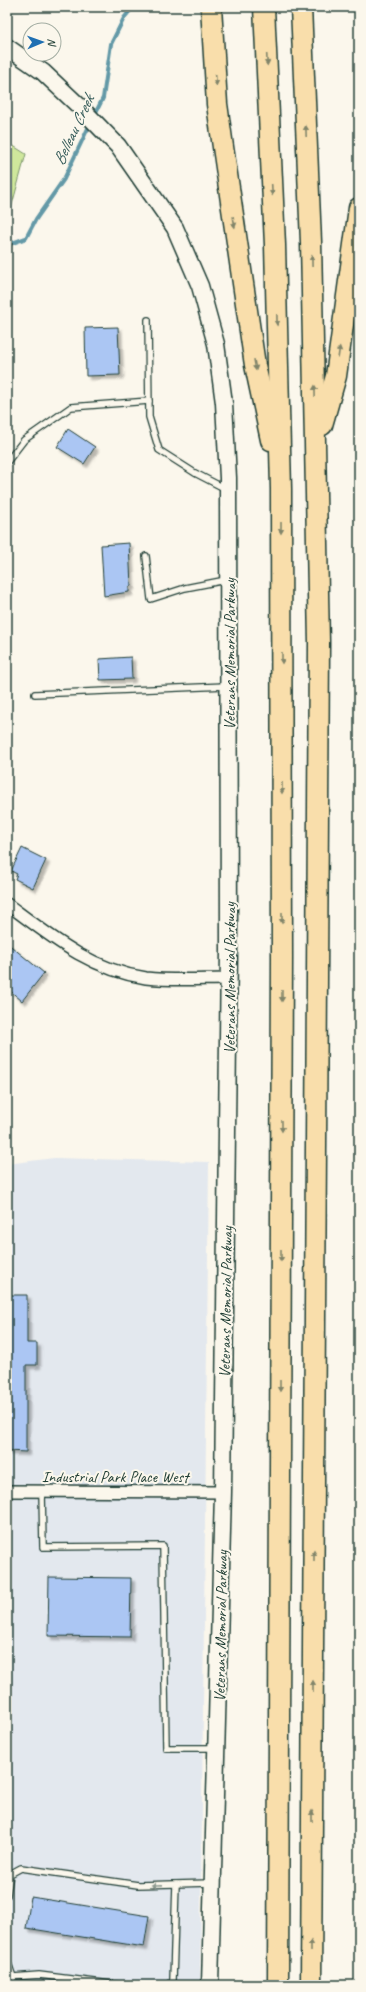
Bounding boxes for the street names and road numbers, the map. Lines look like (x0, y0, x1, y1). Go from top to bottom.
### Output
street label: Veterans Memorial Parkway (220, 577, 240, 730)
street label: Veterans Memorial Parkway (220, 901, 240, 1054)
street label: Veterans Memorial Parkway (215, 1225, 237, 1378)
street label: Industrial Park Place West (42, 1467, 191, 1487)
street label: Veterans Memorial Parkway (210, 1549, 232, 1702)

